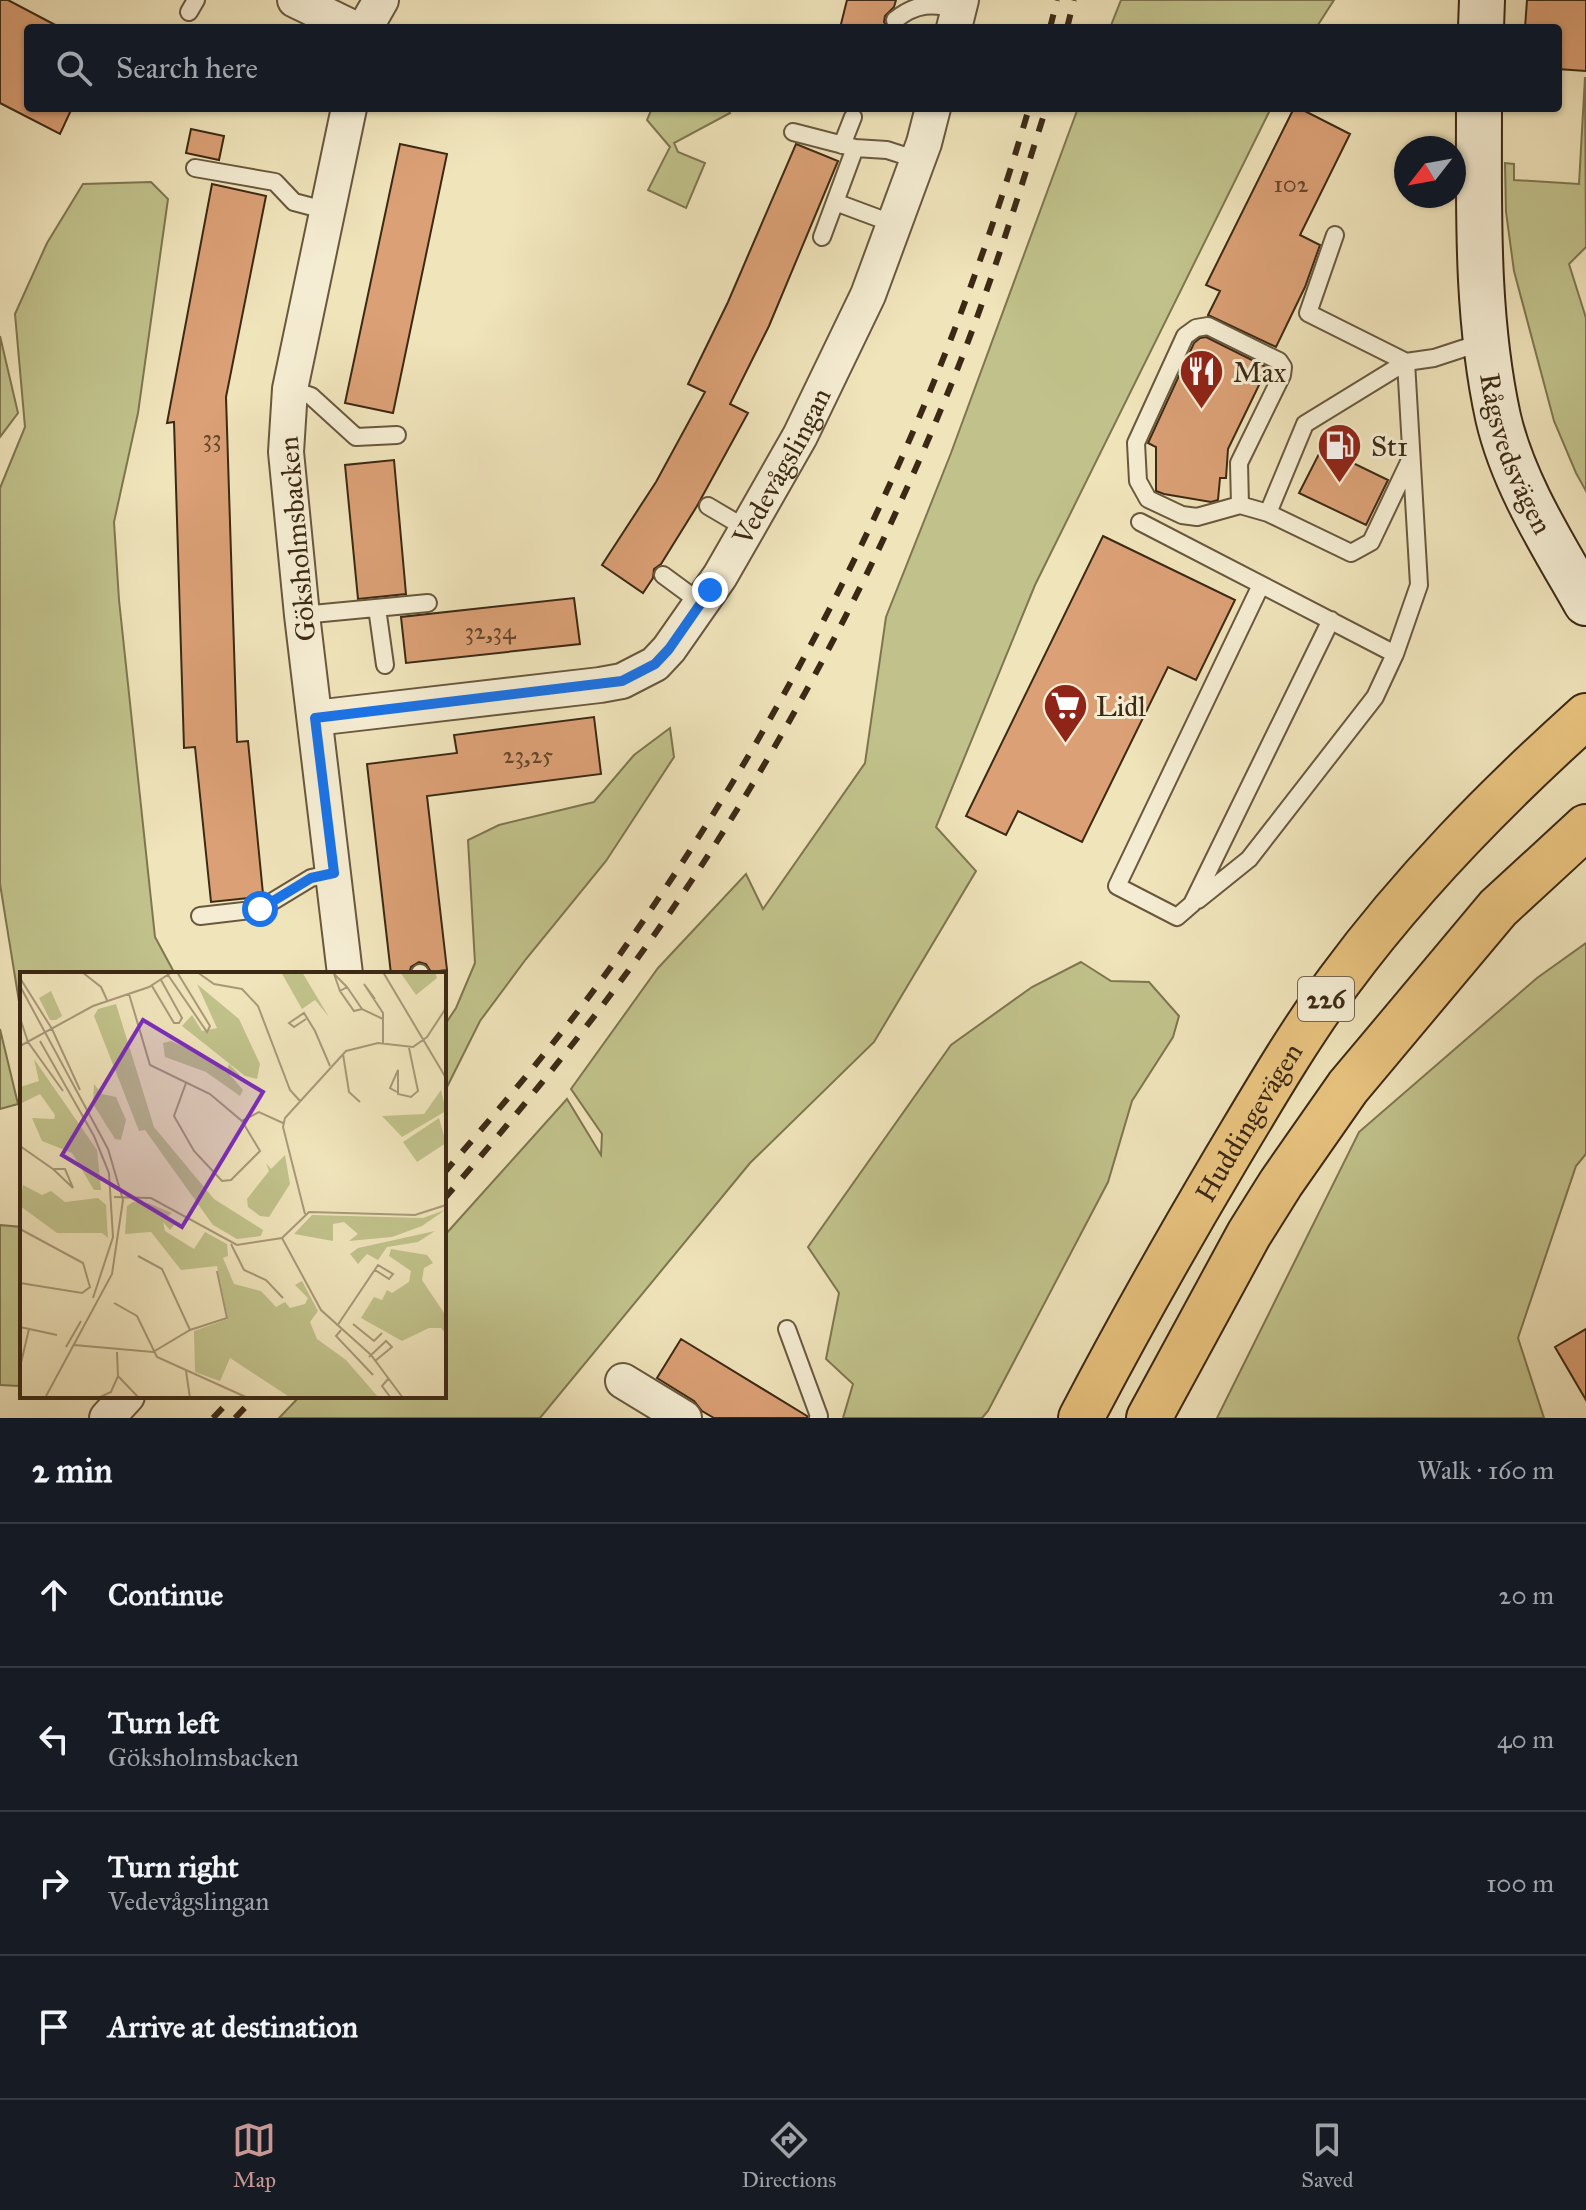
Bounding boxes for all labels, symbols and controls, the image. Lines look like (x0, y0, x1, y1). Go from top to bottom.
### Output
search box (24, 24, 1562, 112)
icon: search (52, 46, 96, 90)
text: Search here (116, 50, 258, 86)
north arrow (1394, 136, 1466, 208)
house number: 102 (1273, 169, 1309, 199)
restaurant icon: Max (1178, 348, 1226, 411)
place label: Max (1233, 355, 1287, 390)
street label: Rågsvedsvägen (1473, 370, 1561, 540)
street label: Vedevågslingan (724, 382, 838, 552)
fuel station icon: St1 (1316, 422, 1364, 485)
house number: 33 (202, 423, 222, 453)
place label: St1 (1371, 429, 1408, 464)
street label: Göksholmsbacken (271, 435, 323, 643)
route end (692, 572, 728, 608)
house number: 32,34 (464, 616, 516, 646)
supermarket icon: Lidl (1041, 682, 1089, 745)
place label: Lidl (1096, 689, 1146, 724)
house number: 23,25 (503, 740, 553, 770)
route start (242, 891, 278, 927)
inset map (20, 972, 446, 1398)
road number: 226 (1298, 977, 1354, 1021)
street label: Huddingevägen (1187, 1036, 1310, 1208)
text: 2 min (32, 1450, 112, 1491)
text: Walk · 160 m (1418, 1454, 1554, 1486)
icon: ahead (32, 1573, 76, 1617)
text: Continue (108, 1577, 223, 1613)
text: 20 m (1499, 1579, 1554, 1611)
text: Turn left (108, 1705, 219, 1741)
icon: left (32, 1717, 76, 1761)
text: 40 m (1497, 1723, 1554, 1755)
text: Göksholmsbacken (108, 1741, 299, 1773)
text: Turn right (108, 1849, 239, 1885)
icon: right (32, 1861, 76, 1905)
text: 100 m (1486, 1867, 1554, 1899)
text: Vedevågslingan (108, 1885, 269, 1917)
icon: arrive (32, 2005, 76, 2049)
text: Arrive at destination (108, 2009, 358, 2045)
tab: Map (232, 2118, 276, 2193)
tab: Directions (741, 2118, 836, 2193)
tab: Saved (1301, 2118, 1353, 2193)

